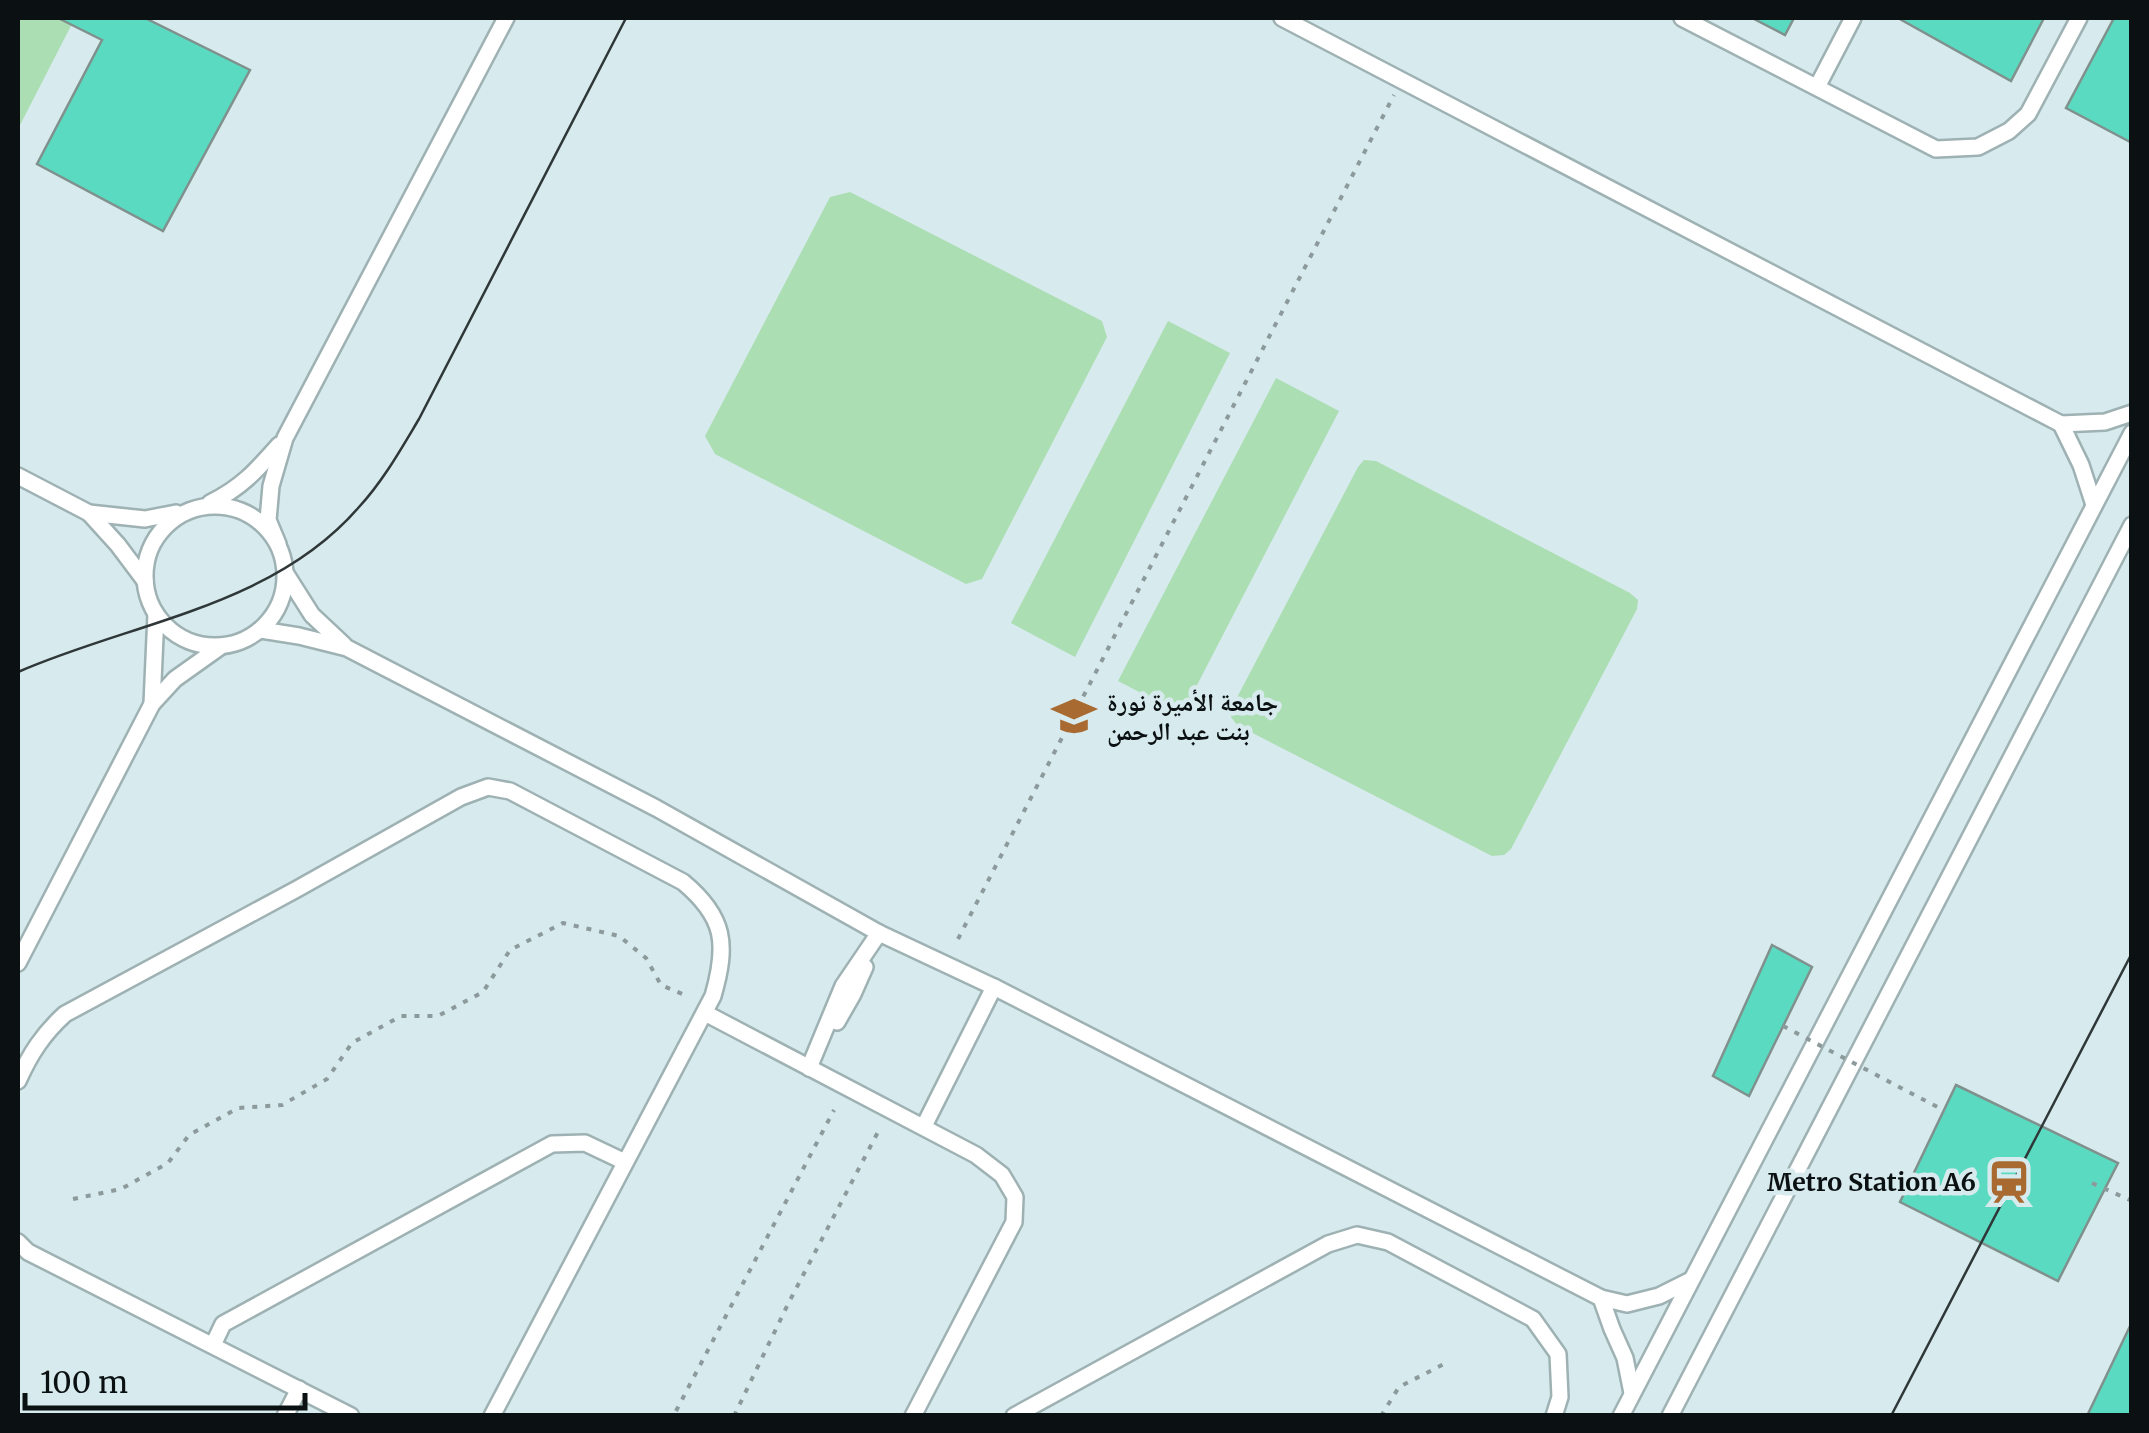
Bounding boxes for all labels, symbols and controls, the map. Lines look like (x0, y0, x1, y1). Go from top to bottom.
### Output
place label: جامعة الأميرة نورة بنت عبد الرحمن (1107, 686, 1278, 747)
school or university icon: جامعة الأميرة نورة بنت عبد الرحمن (1050, 692, 1098, 740)
station icon: Metro Station A6 (1985, 1158, 2033, 1206)
place label: Metro Station A6 (1767, 1166, 1976, 1198)
scale bar (25, 1348, 305, 1410)
text: 100 m (40, 1363, 128, 1401)

